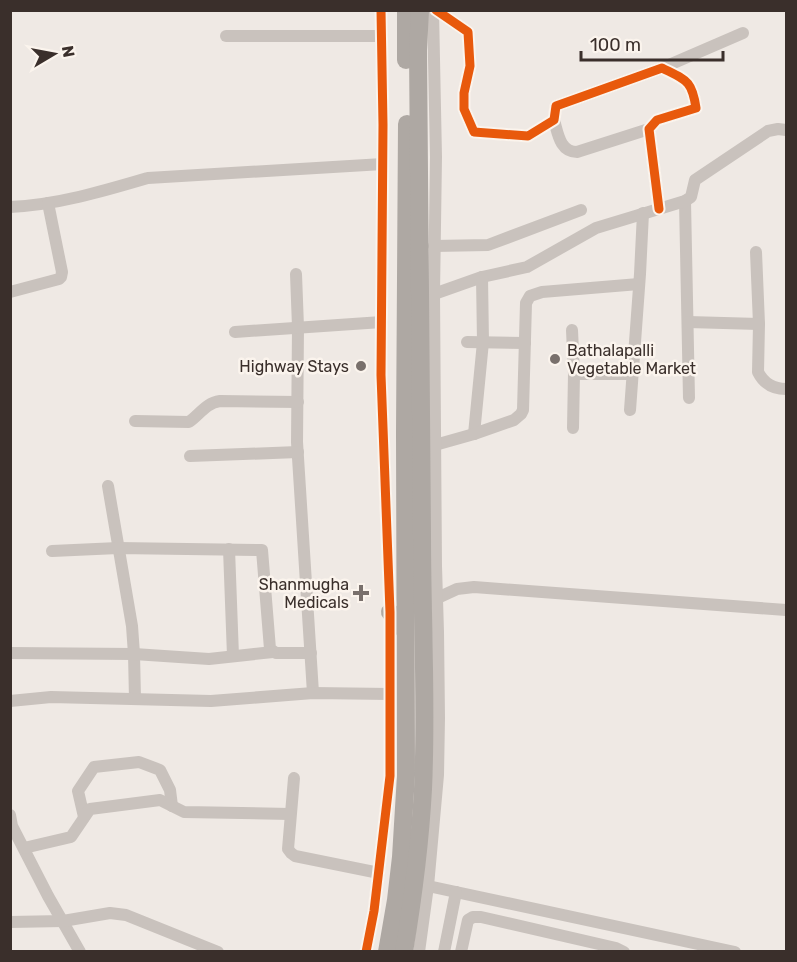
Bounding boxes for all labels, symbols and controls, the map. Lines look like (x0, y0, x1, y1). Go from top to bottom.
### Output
north arrow (24, 24, 84, 84)
scale bar (581, 24, 724, 62)
text: 100 m (590, 34, 641, 56)
text: N (58, 44, 79, 59)
place label: Bathalapalli Vegetable Market (567, 341, 696, 378)
marker: Bathalapalli Vegetable Market (548, 352, 562, 366)
place label: Highway Stays (239, 357, 349, 376)
marker: Highway Stays (354, 359, 368, 373)
place label: Shanmugha Medicals (259, 575, 349, 612)
marker: Shanmugha Medicals (354, 586, 368, 600)

